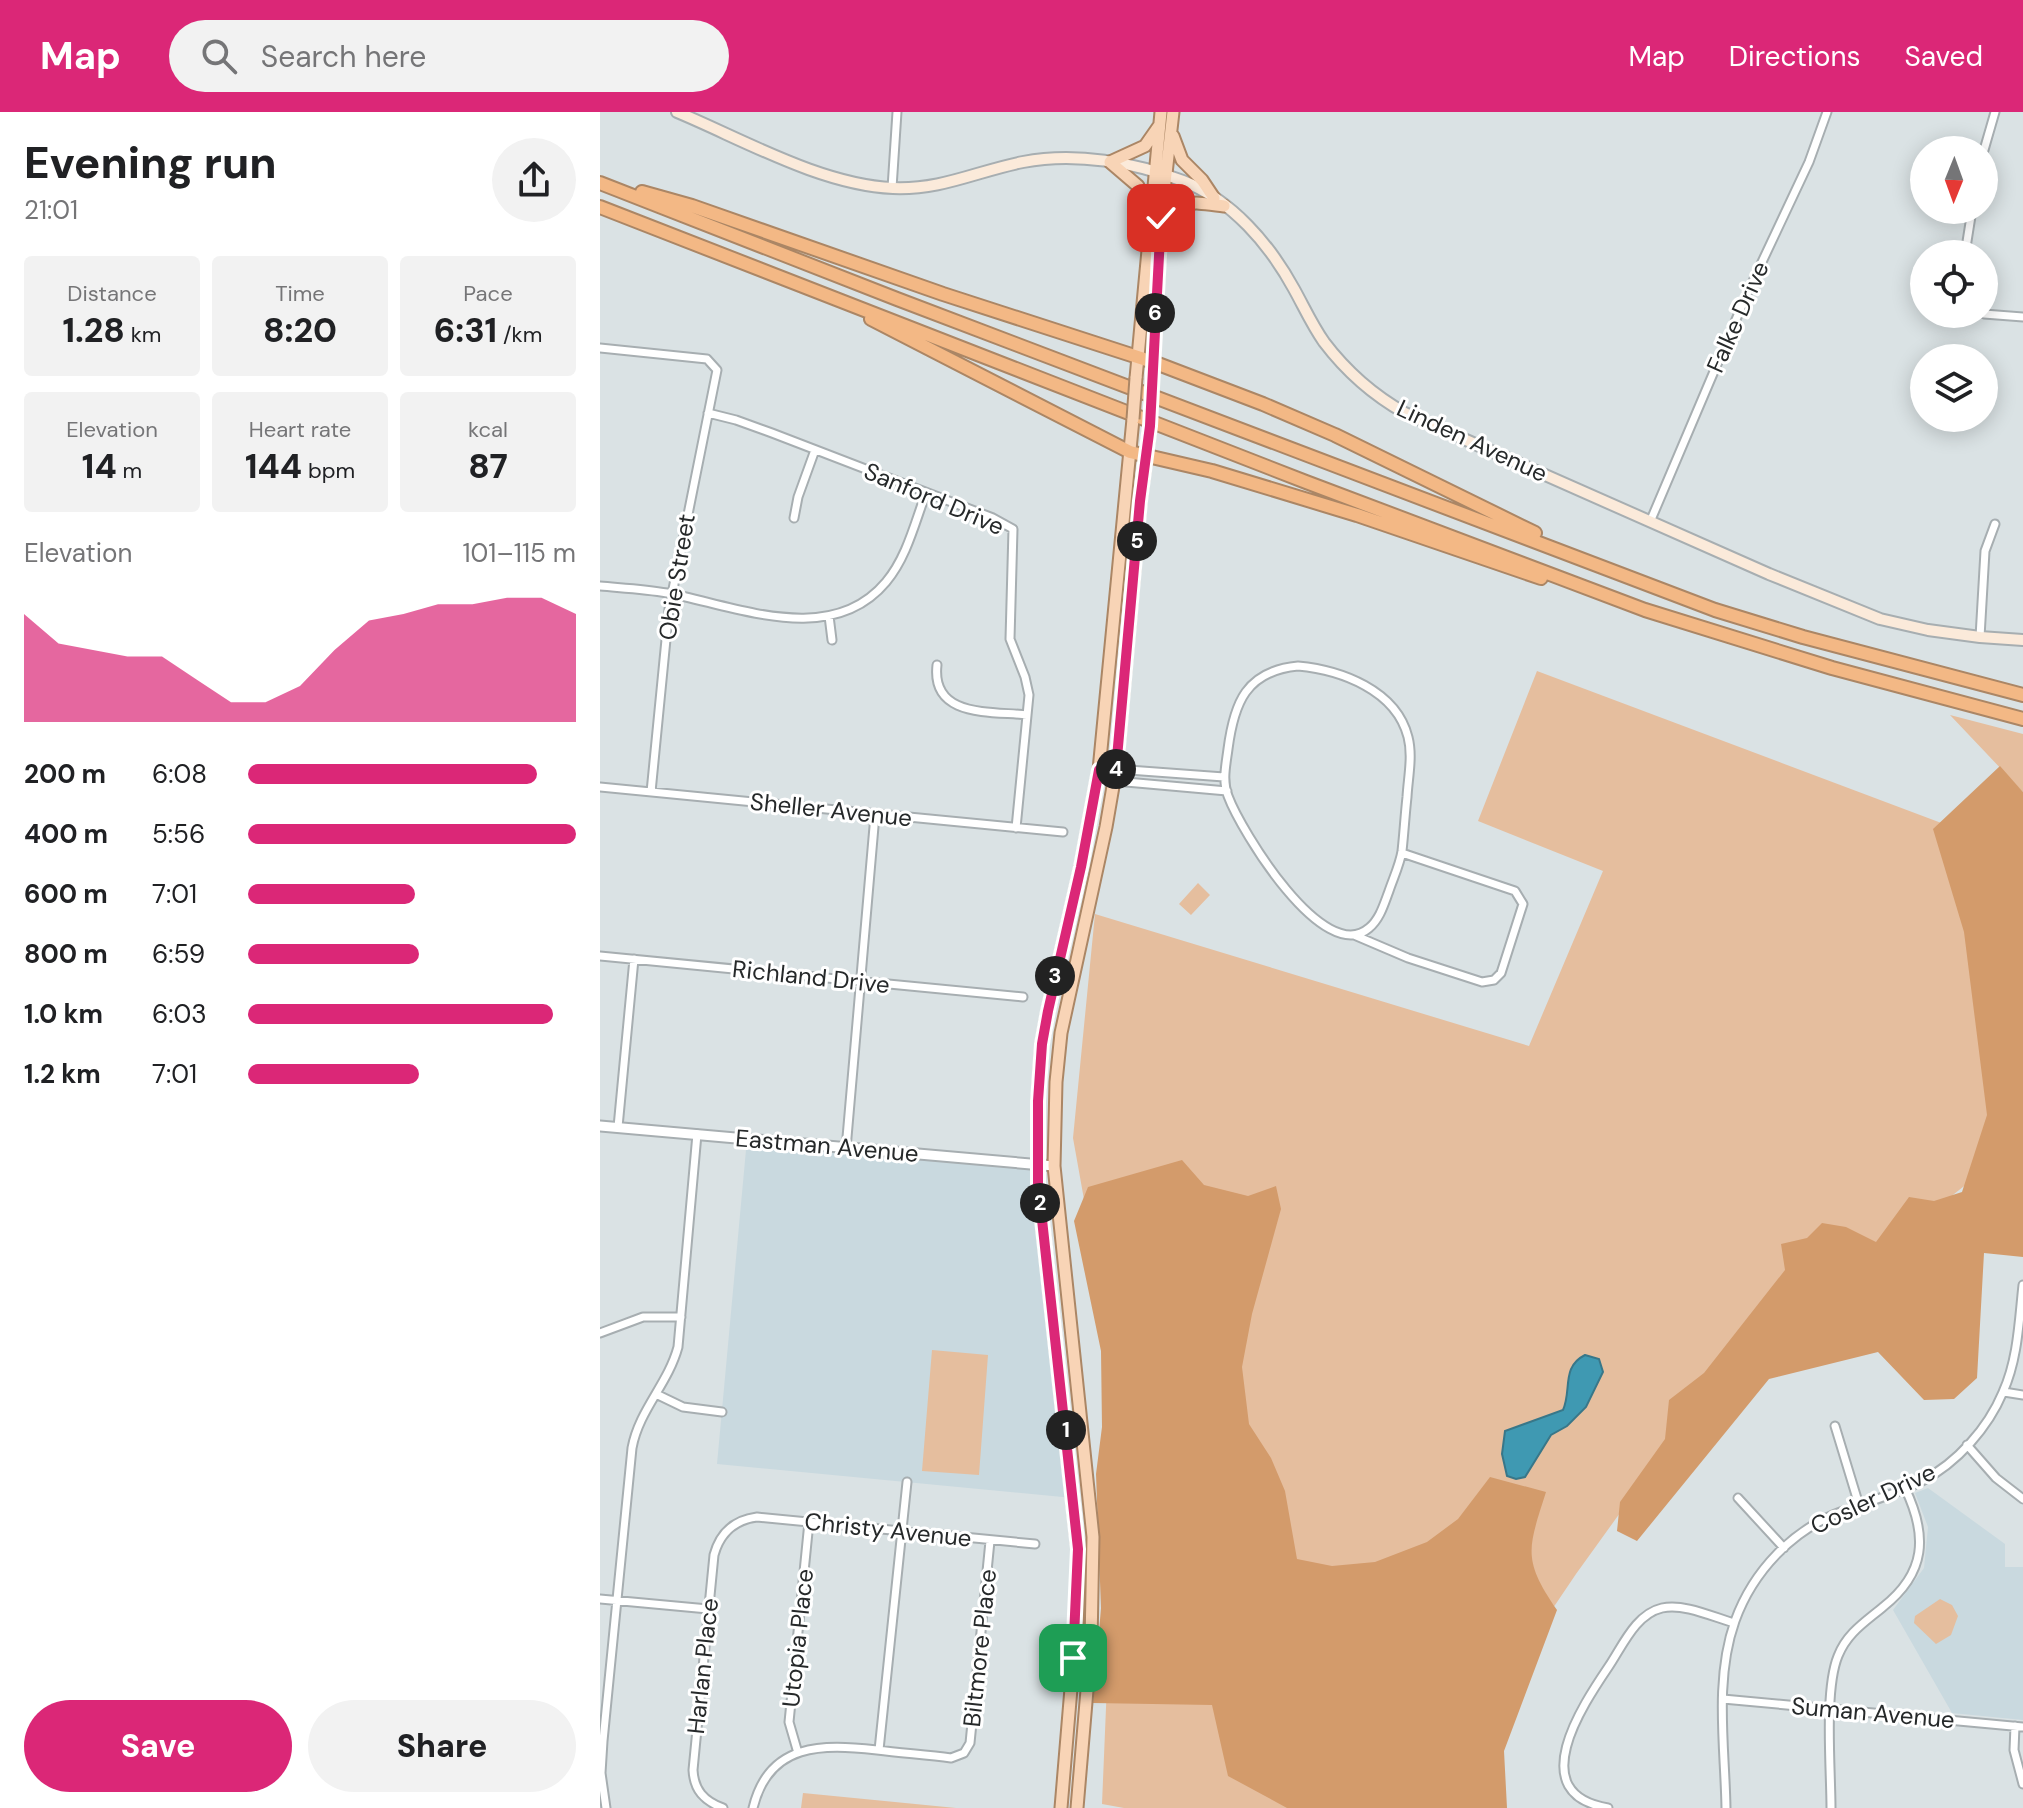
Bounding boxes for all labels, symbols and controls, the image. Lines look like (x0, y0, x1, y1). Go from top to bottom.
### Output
search box (169, 20, 729, 92)
text: Map (40, 31, 121, 81)
icon: search (197, 34, 241, 78)
text: Search here (261, 37, 426, 76)
text: Map (1628, 38, 1685, 75)
text: Directions (1729, 38, 1861, 75)
text: Saved (1905, 38, 1983, 75)
text: Evening run (24, 134, 277, 192)
north arrow (1910, 136, 1998, 224)
map controls (1910, 136, 1998, 432)
button: share (492, 138, 576, 222)
pin (1127, 184, 1195, 252)
text: 21:01 (24, 193, 78, 227)
icon: check (1139, 196, 1183, 240)
button: locate (1910, 240, 1998, 328)
street label: Falke Drive (1699, 256, 1776, 377)
text: Distance (67, 279, 157, 308)
text: Time (275, 279, 325, 308)
text: Pace (463, 279, 513, 308)
pin: 6 (1135, 293, 1175, 333)
text: 6 (1148, 298, 1162, 327)
text: 1.28 (63, 308, 125, 353)
text: 8:20 (263, 308, 337, 353)
text: 6:31 (434, 308, 497, 353)
text: km (125, 320, 161, 349)
text: /km (497, 320, 542, 349)
button: layers (1910, 344, 1998, 432)
street label: Linden Avenue (1392, 392, 1552, 489)
text: Elevation (66, 415, 158, 444)
text: Heart rate (249, 415, 351, 444)
text: kcal (468, 415, 508, 444)
text: 14 (82, 444, 117, 489)
text: 144 (245, 444, 302, 489)
text: 87 (468, 444, 508, 489)
street label: Sanford Drive (859, 455, 1009, 542)
text: m (117, 456, 142, 485)
text: bpm (302, 456, 355, 485)
street label: Obie Street (651, 512, 702, 642)
pin: 5 (1117, 521, 1157, 561)
text: 5 (1130, 526, 1144, 555)
text: Elevation (24, 536, 132, 570)
text: 101–115 m (462, 536, 576, 570)
pin: 4 (1096, 749, 1136, 789)
text: 4 (1109, 754, 1123, 783)
text: 200 m (24, 757, 106, 791)
text: 6:08 (152, 757, 207, 791)
street label: Sheller Avenue (749, 786, 913, 833)
text: 400 m (24, 817, 108, 851)
text: 5:56 (152, 817, 205, 851)
text: 600 m (24, 877, 108, 911)
text: 7:01 (152, 877, 197, 911)
text: 800 m (24, 937, 108, 971)
text: 6:59 (152, 937, 205, 971)
street label: Richland Drive (731, 953, 891, 1000)
pin: 3 (1035, 956, 1075, 996)
text: 3 (1048, 961, 1062, 990)
text: 1.0 km (24, 997, 103, 1031)
text: 6:03 (152, 997, 207, 1031)
text: 1.2 km (24, 1057, 101, 1091)
text: 7:01 (152, 1057, 197, 1091)
street label: Eastman Avenue (734, 1122, 920, 1169)
pin: 2 (1020, 1183, 1060, 1223)
text: 2 (1034, 1188, 1046, 1217)
pin: 1 (1046, 1410, 1086, 1450)
text: 1 (1062, 1415, 1070, 1444)
street label: Cosler Drive (1805, 1456, 1940, 1541)
street label: Christy Avenue (803, 1505, 973, 1554)
street label: Utopia Place (775, 1567, 820, 1709)
street label: Biltmore Place (956, 1567, 1003, 1729)
street label: Harlan Place (680, 1596, 725, 1735)
pin (1039, 1624, 1107, 1692)
icon: arrive (1051, 1636, 1095, 1680)
street label: Suman Avenue (1790, 1690, 1956, 1735)
button: Save (24, 1700, 292, 1792)
button: Share (308, 1700, 576, 1792)

